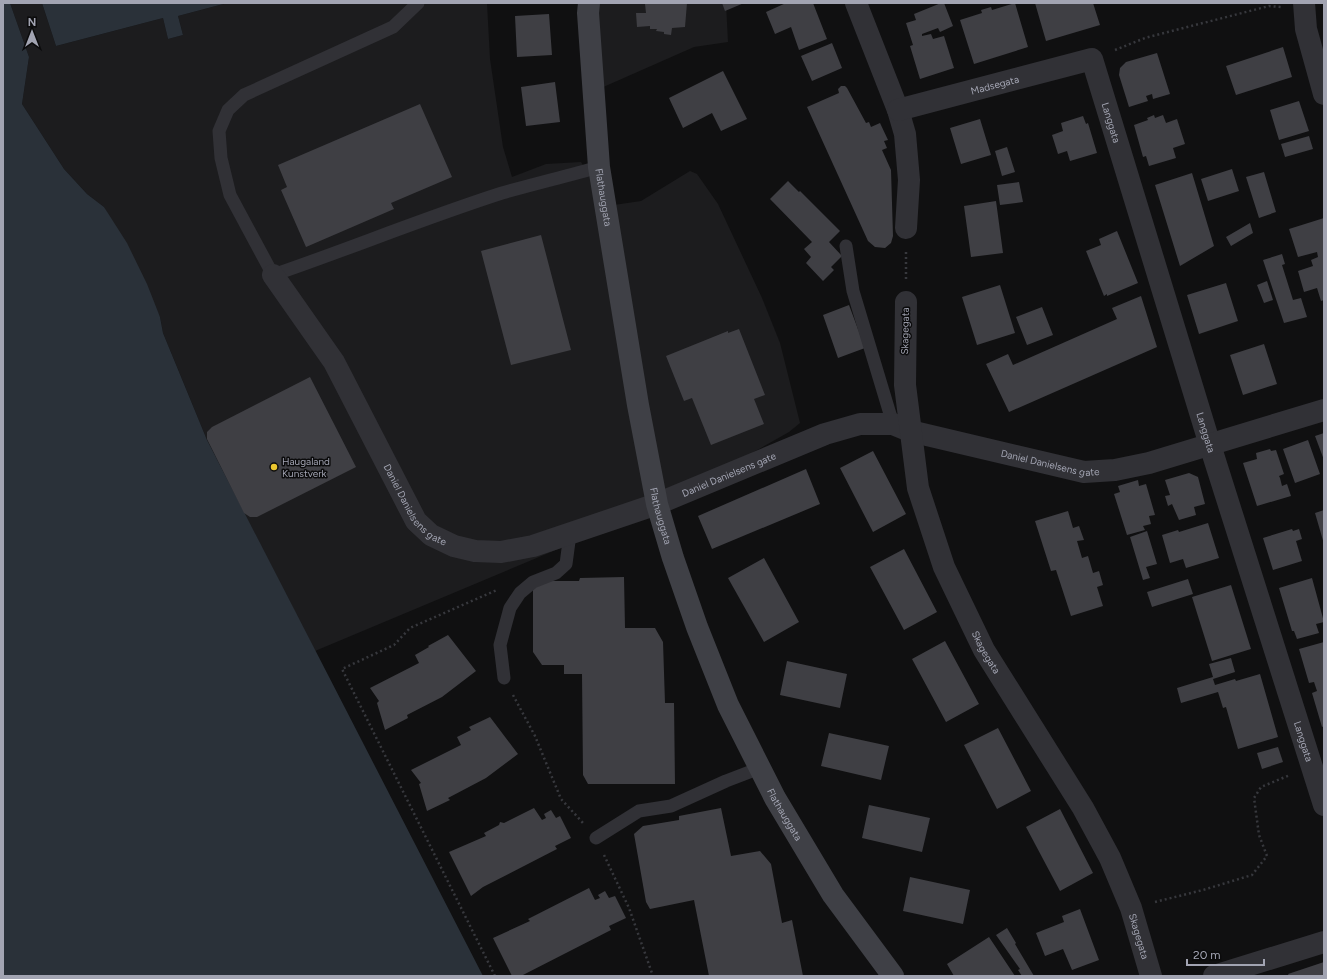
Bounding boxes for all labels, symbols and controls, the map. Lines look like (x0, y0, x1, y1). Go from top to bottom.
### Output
north arrow (12, 12, 52, 52)
text: N (28, 16, 36, 29)
street label: Madsegata (969, 72, 1020, 97)
street label: Langgata (1099, 101, 1124, 144)
street label: Flathauggata (593, 167, 615, 227)
street label: Skagegata (898, 307, 912, 355)
street label: Langgata (1194, 411, 1218, 454)
street label: Daniel Danielsens gate (1000, 446, 1101, 479)
street label: Daniel Danielsens gate (680, 449, 778, 499)
place label: Haugaland Kunstverk (282, 455, 330, 480)
marker: Haugaland Kunstverk (269, 462, 279, 472)
street label: Daniel Danielsens gate (381, 462, 449, 548)
street label: Flathauggata (647, 486, 675, 546)
street label: Skagegata (969, 629, 1004, 676)
street label: Langgata (1291, 719, 1316, 763)
street label: Flathauggata (765, 786, 805, 843)
street label: Skagegata (1126, 912, 1152, 961)
scale bar (1187, 941, 1264, 967)
text: 20 m (1193, 948, 1221, 962)

